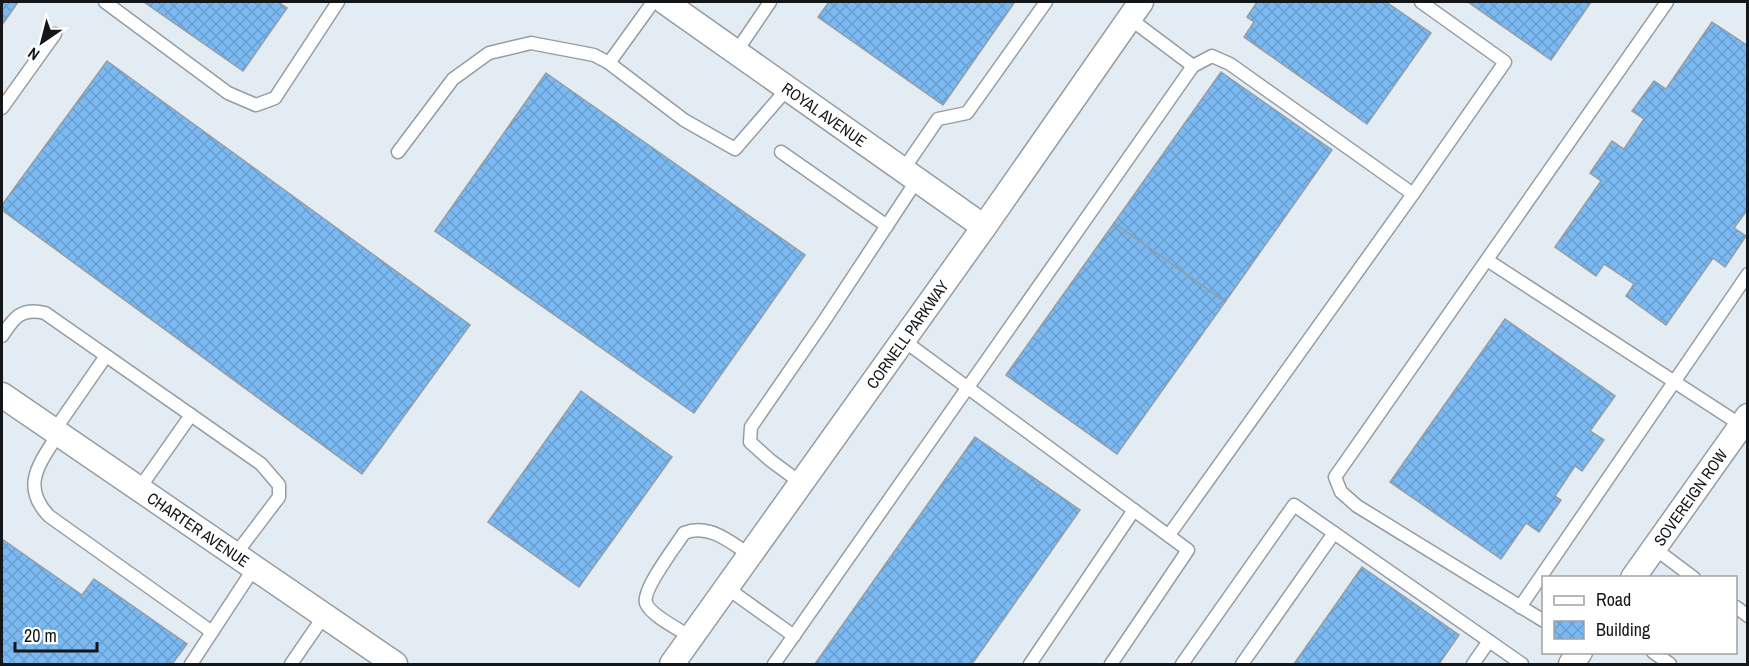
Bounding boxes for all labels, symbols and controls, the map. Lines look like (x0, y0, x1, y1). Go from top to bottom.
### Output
north arrow (12, 12, 72, 72)
text: N (23, 43, 44, 66)
street label: ROYAL AVENUE (778, 77, 871, 152)
street label: CORNELL PARKWAY (861, 276, 954, 393)
street label: SOVEREIGN ROW (1648, 444, 1733, 550)
street label: CHARTER AVENUE (143, 487, 254, 572)
legend (1542, 576, 1737, 654)
text: Road (1596, 587, 1631, 612)
scale bar (15, 615, 98, 653)
text: Building (1596, 617, 1651, 642)
text: 20 m (24, 623, 57, 648)

